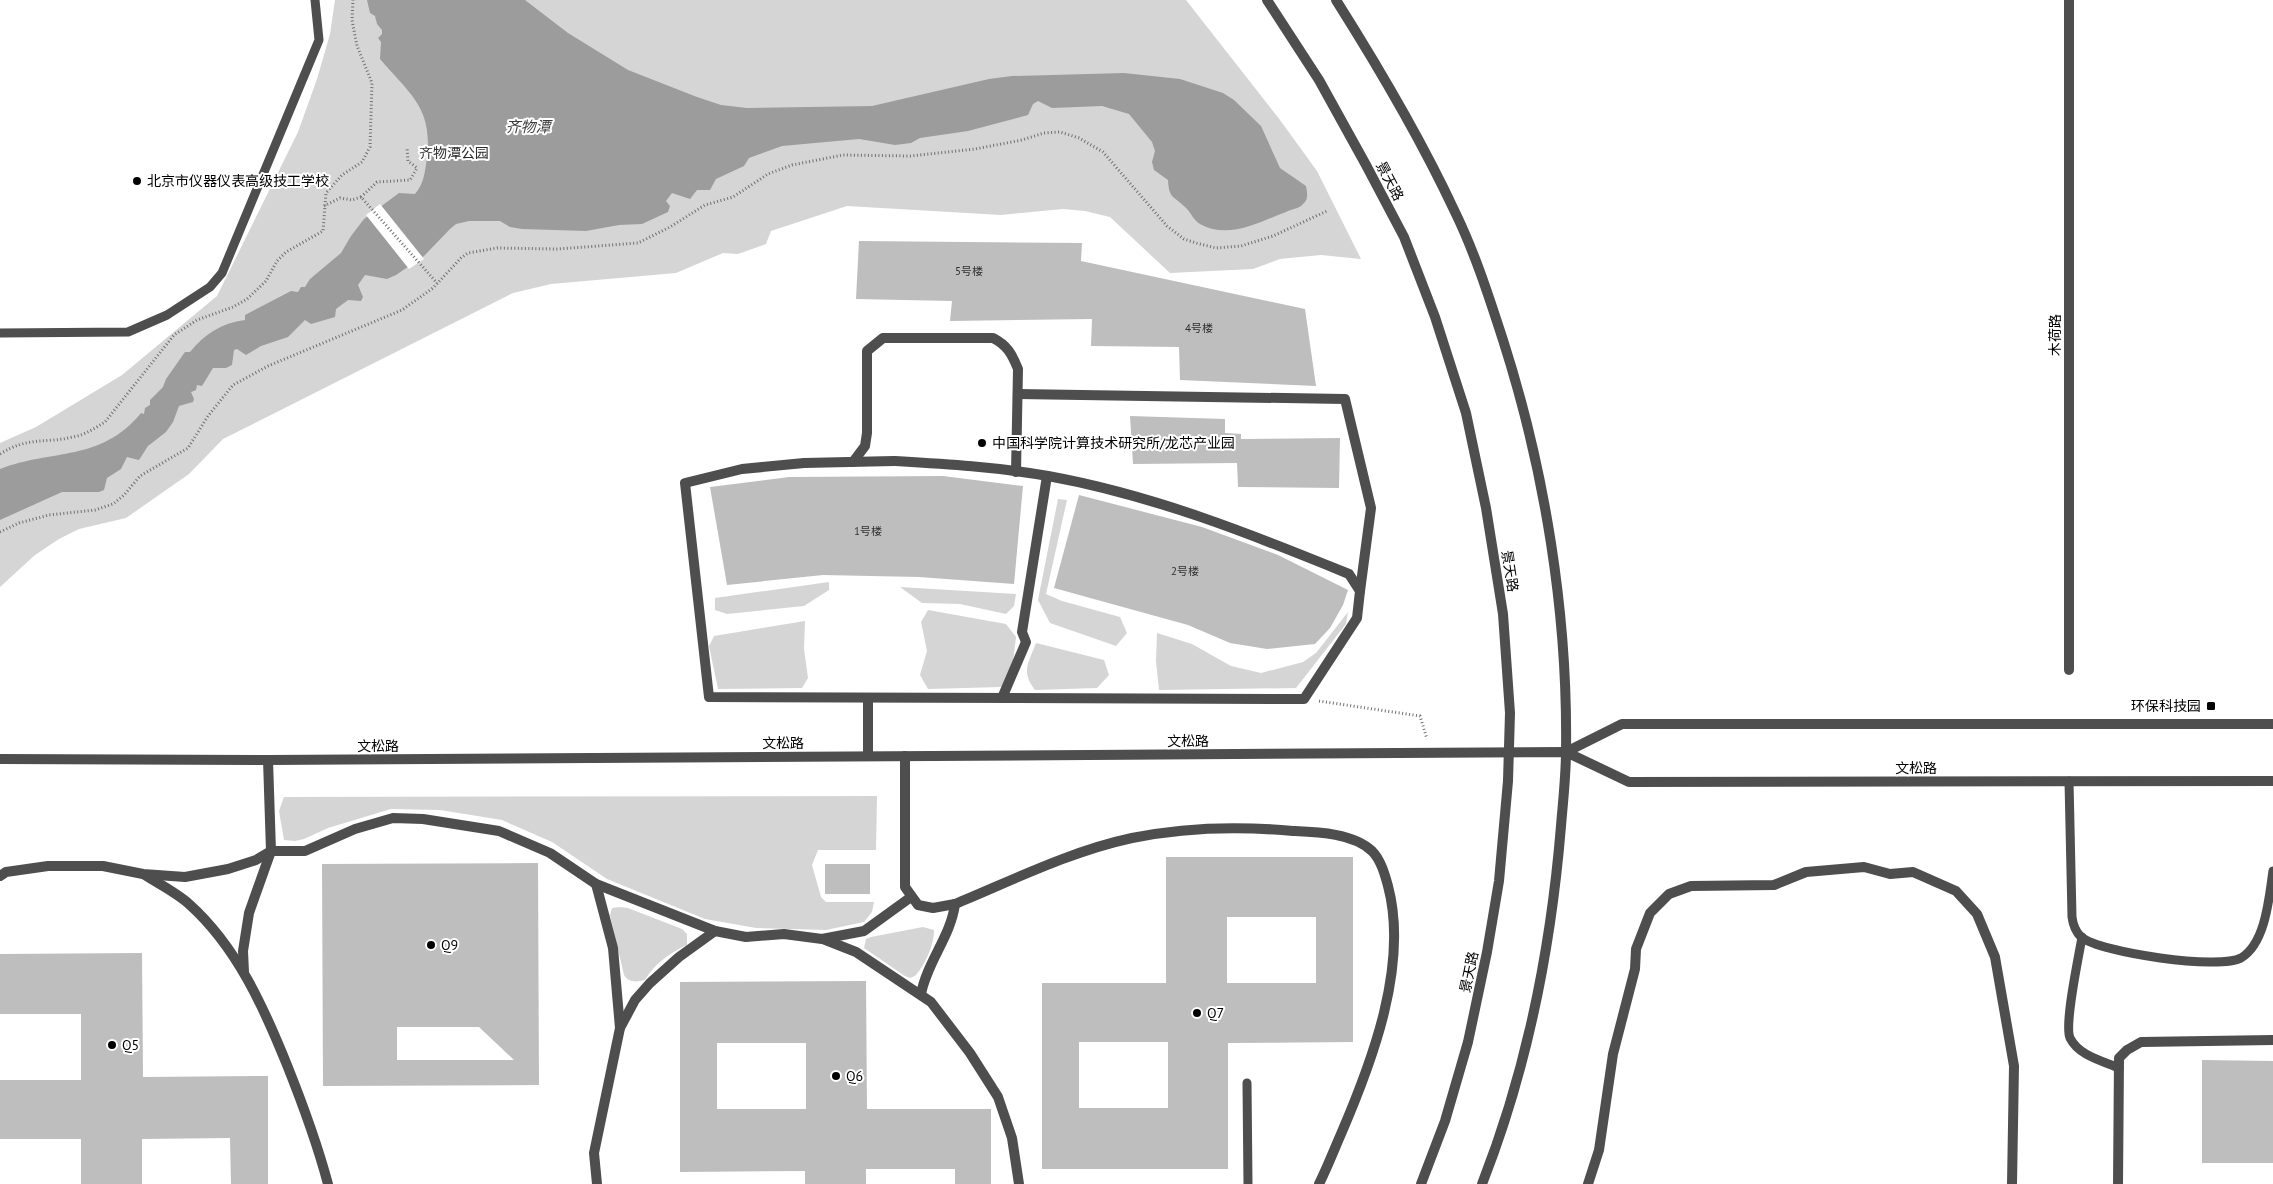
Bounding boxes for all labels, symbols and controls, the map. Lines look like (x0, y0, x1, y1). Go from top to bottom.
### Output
water label: 齐物潭 (505, 117, 553, 136)
park label: 齐物潭公园 (419, 144, 489, 162)
street label: 景天路 (1372, 158, 1408, 204)
place label: 北京市仪器仪表高级技工学校 (147, 172, 329, 190)
marker: 北京市仪器仪表高级技工学校 (131, 175, 143, 187)
house number: 5号楼 (955, 264, 983, 278)
street label: 木荷路 (2046, 314, 2064, 356)
house number: 4号楼 (1185, 321, 1213, 335)
place label: 中国科学院计算技术研究所/龙芯产业园 (992, 434, 1235, 452)
marker: 中国科学院计算技术研究所/龙芯产业园 (976, 437, 988, 449)
house number: 1号楼 (854, 524, 882, 538)
street label: 景天路 (1498, 549, 1522, 593)
house number: 2号楼 (1171, 564, 1199, 578)
place label: 环保科技园 (2131, 697, 2201, 715)
marker: 环保科技园 (2205, 700, 2217, 712)
street label: 文松路 (1167, 732, 1209, 750)
street label: 文松路 (762, 734, 804, 752)
street label: 文松路 (357, 737, 399, 755)
street label: 文松路 (1895, 759, 1937, 777)
place label: Q9 (441, 936, 458, 954)
marker: Q9 (425, 939, 437, 951)
street label: 景天路 (1456, 950, 1482, 994)
place label: Q7 (1207, 1004, 1224, 1022)
marker: Q7 (1191, 1007, 1203, 1019)
place label: Q5 (122, 1036, 139, 1054)
marker: Q5 (106, 1039, 118, 1051)
place label: Q6 (846, 1067, 863, 1085)
marker: Q6 (830, 1070, 842, 1082)

